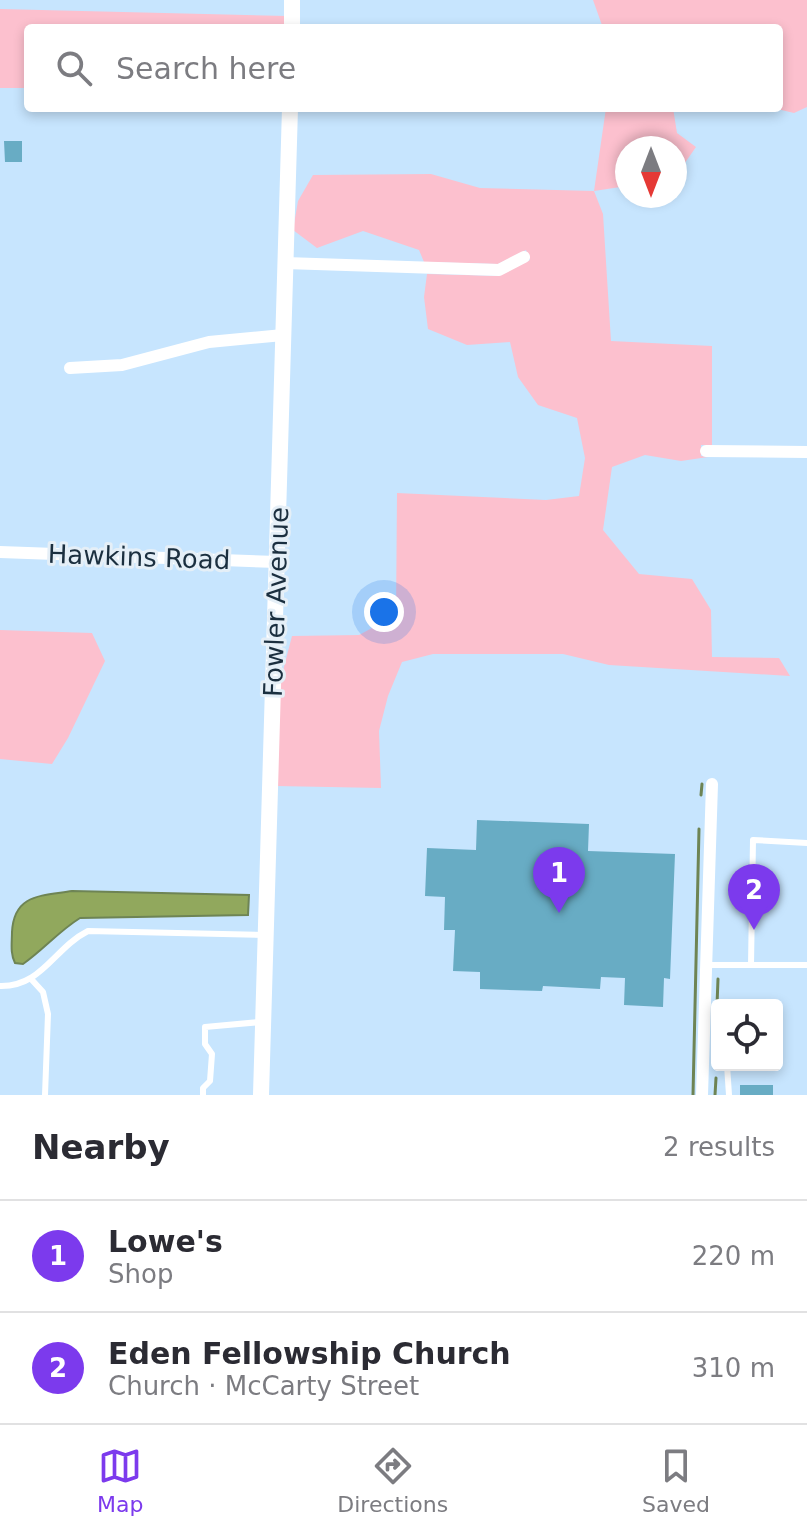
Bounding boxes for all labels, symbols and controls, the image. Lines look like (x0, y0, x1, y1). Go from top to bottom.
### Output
search box (24, 24, 783, 112)
icon: search (52, 46, 96, 90)
text: Search here (116, 51, 296, 86)
north arrow (615, 136, 687, 208)
street label: Fowler Avenue (258, 507, 294, 697)
street label: Hawkins Road (47, 539, 231, 575)
your location (364, 592, 404, 632)
pin: 1 (533, 847, 585, 913)
pin: 2 (728, 864, 780, 930)
map controls (711, 999, 783, 1071)
button: locate (711, 999, 783, 1071)
text: Nearby (32, 1127, 170, 1167)
text: 2 results (663, 1132, 775, 1162)
text: Lowe's (108, 1224, 223, 1259)
text: 1 (49, 1241, 67, 1271)
text: 220 m (692, 1241, 775, 1271)
text: Shop (108, 1259, 173, 1289)
text: Eden Fellowship Church (108, 1336, 511, 1371)
text: 2 (49, 1353, 67, 1383)
text: 310 m (692, 1353, 775, 1383)
text: Church · McCarty Street (108, 1371, 419, 1401)
tab: Map (97, 1444, 143, 1517)
tab: Directions (337, 1444, 448, 1517)
tab: Saved (642, 1444, 710, 1517)

